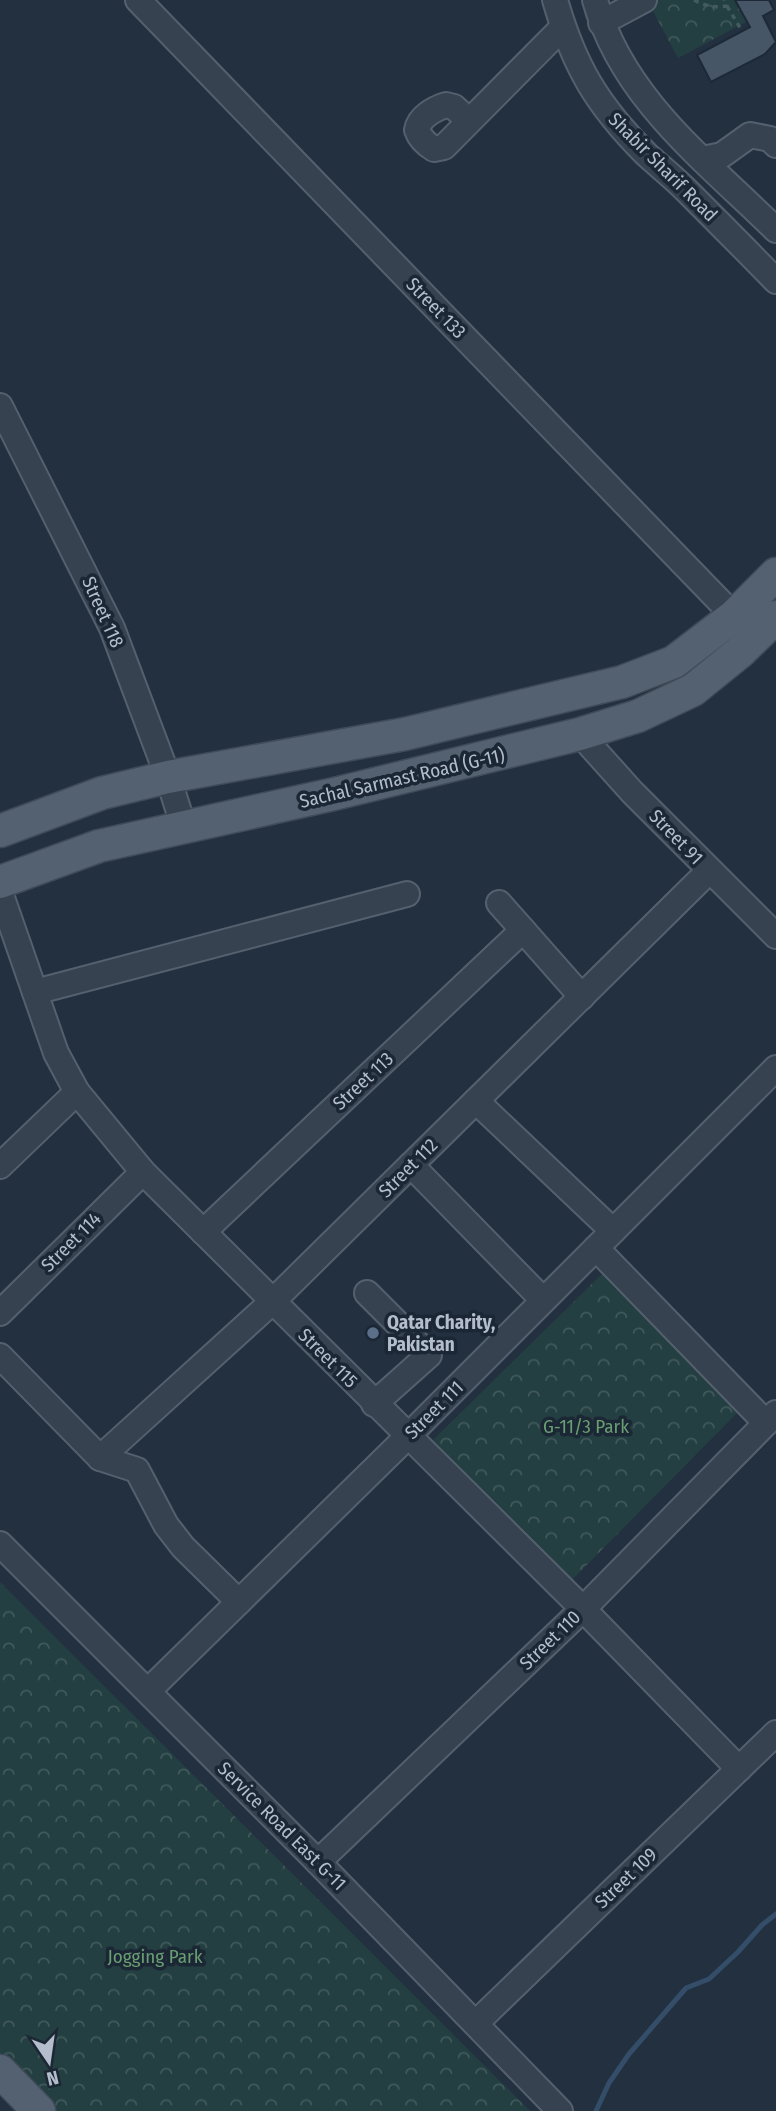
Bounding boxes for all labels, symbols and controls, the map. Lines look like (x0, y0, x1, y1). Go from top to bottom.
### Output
street label: Shabir Sharif Road (604, 108, 722, 226)
street label: Street 133 (401, 273, 471, 343)
street label: Street 118 (77, 573, 129, 651)
street label: Sachal Sarmast Road (G-11) (297, 743, 507, 813)
street label: Street 91 (644, 805, 708, 869)
street label: Street 113 (328, 1047, 398, 1115)
street label: Street 112 (374, 1134, 442, 1202)
street label: Street 114 (36, 1207, 106, 1277)
place label: Qatar Charity, Pakistan (387, 1311, 495, 1356)
street label: Street 115 (294, 1324, 362, 1392)
marker: Qatar Charity, Pakistan (365, 1325, 381, 1341)
street label: Street 111 (400, 1376, 468, 1444)
park label: G-11/3 Park (543, 1415, 629, 1438)
street label: Street 110 (515, 1605, 585, 1675)
street label: Service Road East G-11 (213, 1757, 351, 1895)
street label: Street 109 (590, 1843, 662, 1913)
park label: Jogging Park (108, 1945, 203, 1968)
north arrow (14, 2027, 84, 2097)
text: N (45, 2066, 61, 2091)

